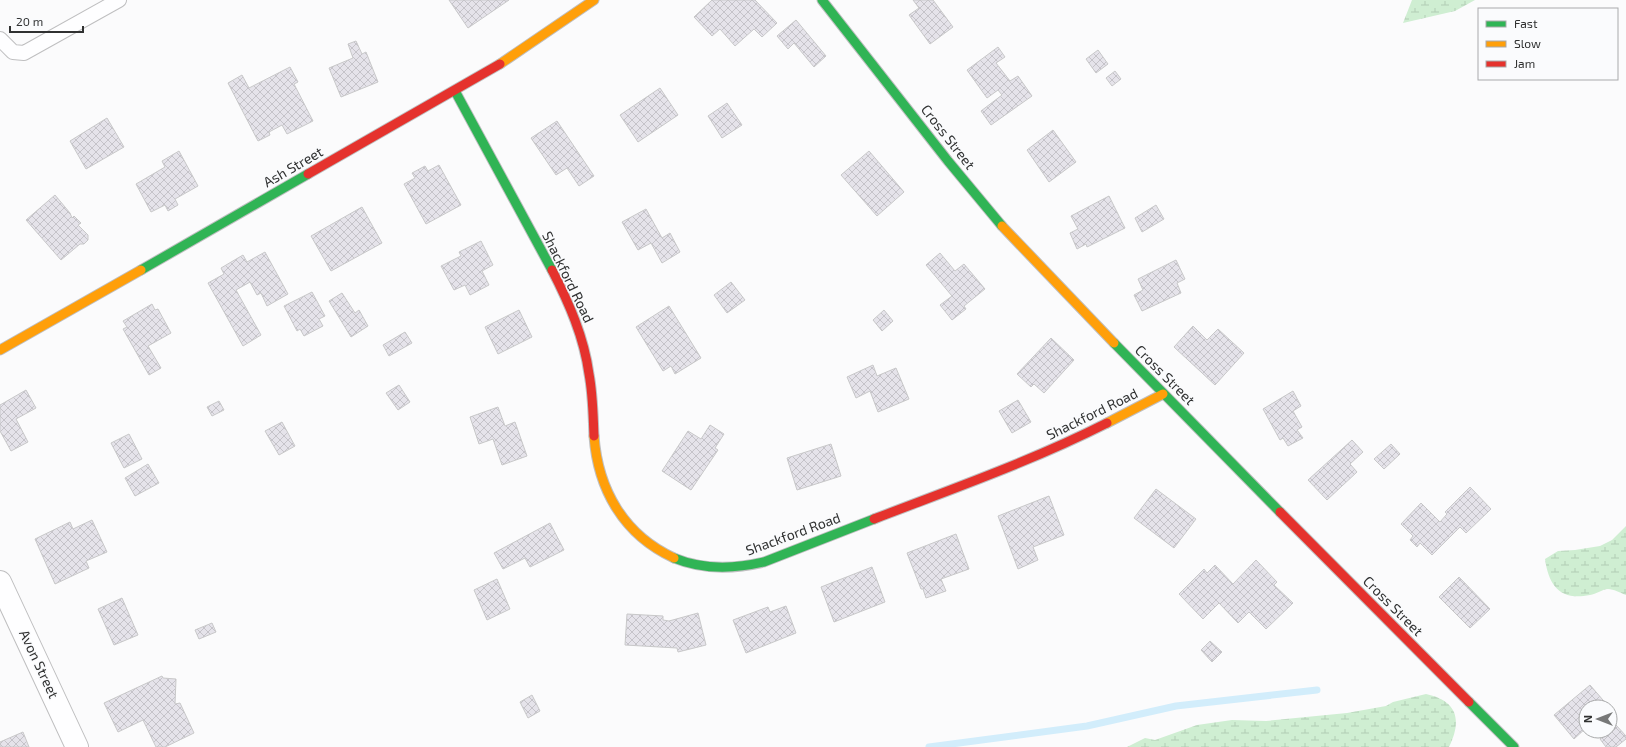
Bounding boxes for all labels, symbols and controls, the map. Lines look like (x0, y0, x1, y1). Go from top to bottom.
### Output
scale bar (10, 8, 83, 34)
legend (1478, 8, 1618, 80)
text: 20 m (16, 14, 43, 28)
text: Fast (1514, 16, 1538, 30)
text: Slow (1514, 36, 1541, 50)
text: Jam (1514, 56, 1535, 70)
street label: Cross Street (918, 101, 979, 173)
street label: Ash Street (260, 143, 326, 190)
street label: Shackford Road (539, 228, 598, 325)
street label: Cross Street (1132, 341, 1199, 408)
street label: Shackford Road (1043, 384, 1140, 443)
street label: Shackford Road (743, 508, 843, 559)
street label: Cross Street (1360, 572, 1427, 639)
street label: Avon Street (16, 627, 63, 701)
north arrow (1578, 699, 1618, 739)
text: N (1581, 715, 1594, 723)

